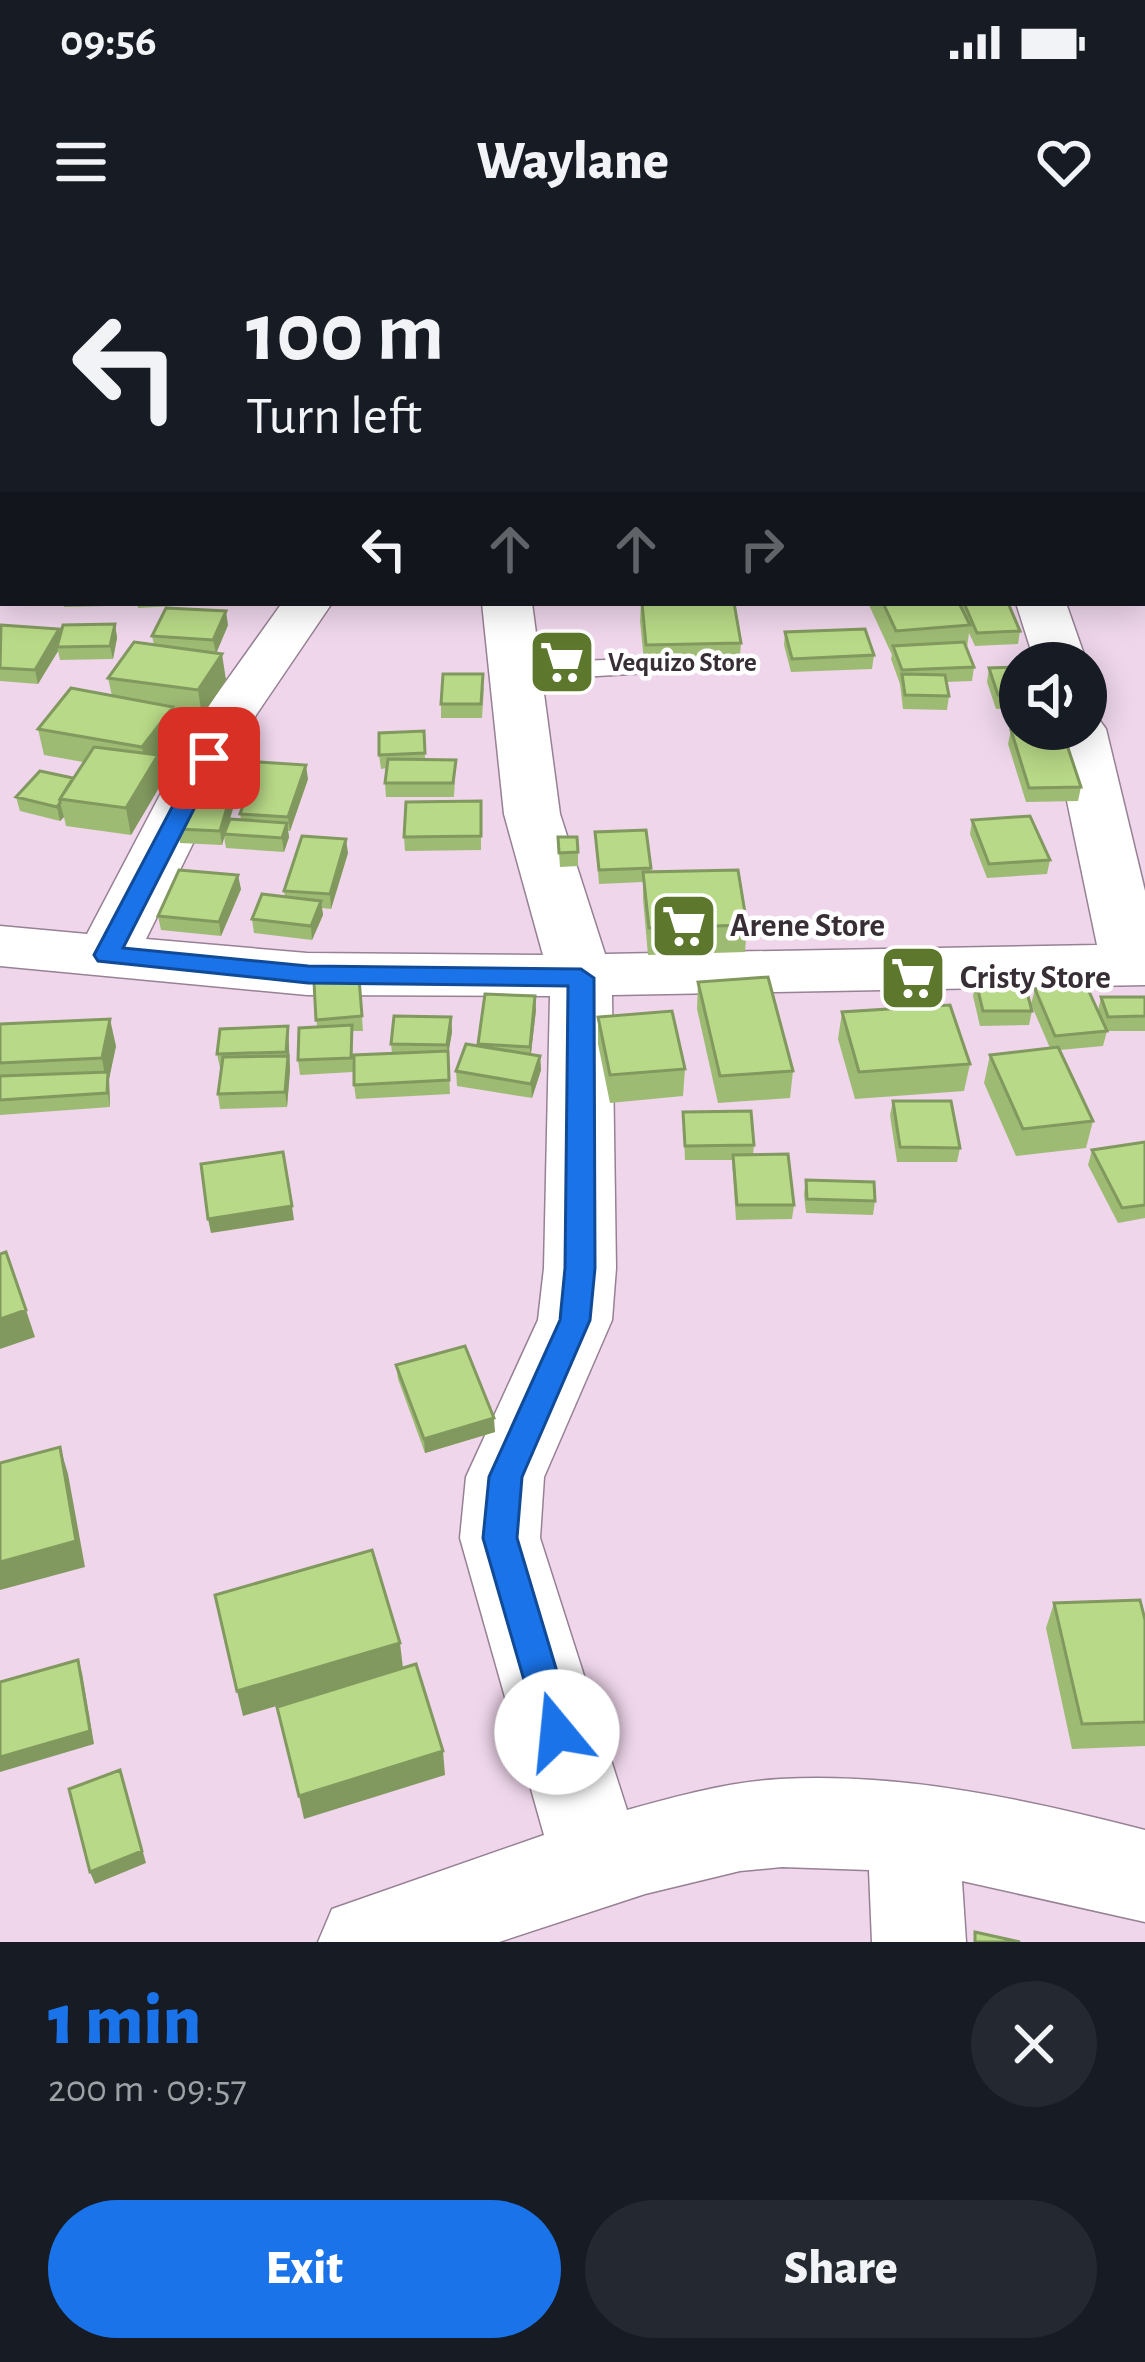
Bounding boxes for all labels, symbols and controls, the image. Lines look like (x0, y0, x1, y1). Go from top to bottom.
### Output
text: 09:56 (60, 19, 157, 64)
icon: menu (48, 129, 114, 195)
icon: heart (1031, 129, 1097, 195)
text: Waylane (476, 135, 669, 189)
icon: left (48, 288, 204, 444)
text: 100 m (246, 292, 444, 376)
text: Turn left (246, 390, 422, 444)
icon: left (351, 516, 417, 582)
icon: ahead (477, 516, 543, 582)
icon: ahead (603, 516, 669, 582)
icon: right (729, 516, 795, 582)
supermarket icon: Vequizo Store (527, 627, 597, 697)
map controls (999, 642, 1107, 750)
button: sound (999, 642, 1107, 750)
place label: Vequizo Store (608, 649, 757, 676)
pin (158, 707, 260, 809)
icon: arrive (176, 725, 242, 791)
supermarket icon: Arene Store (649, 891, 719, 961)
place label: Arene Store (730, 910, 885, 943)
supermarket icon: Cristy Store (878, 943, 948, 1013)
place label: Cristy Store (960, 962, 1111, 995)
position arrow (494, 1669, 620, 1795)
button: close (971, 1981, 1097, 2107)
text: 1 min (48, 1985, 201, 2057)
text: 200 m · 09:57 (48, 2070, 247, 2109)
button: Exit (48, 2200, 561, 2338)
button: Share (585, 2200, 1097, 2338)

